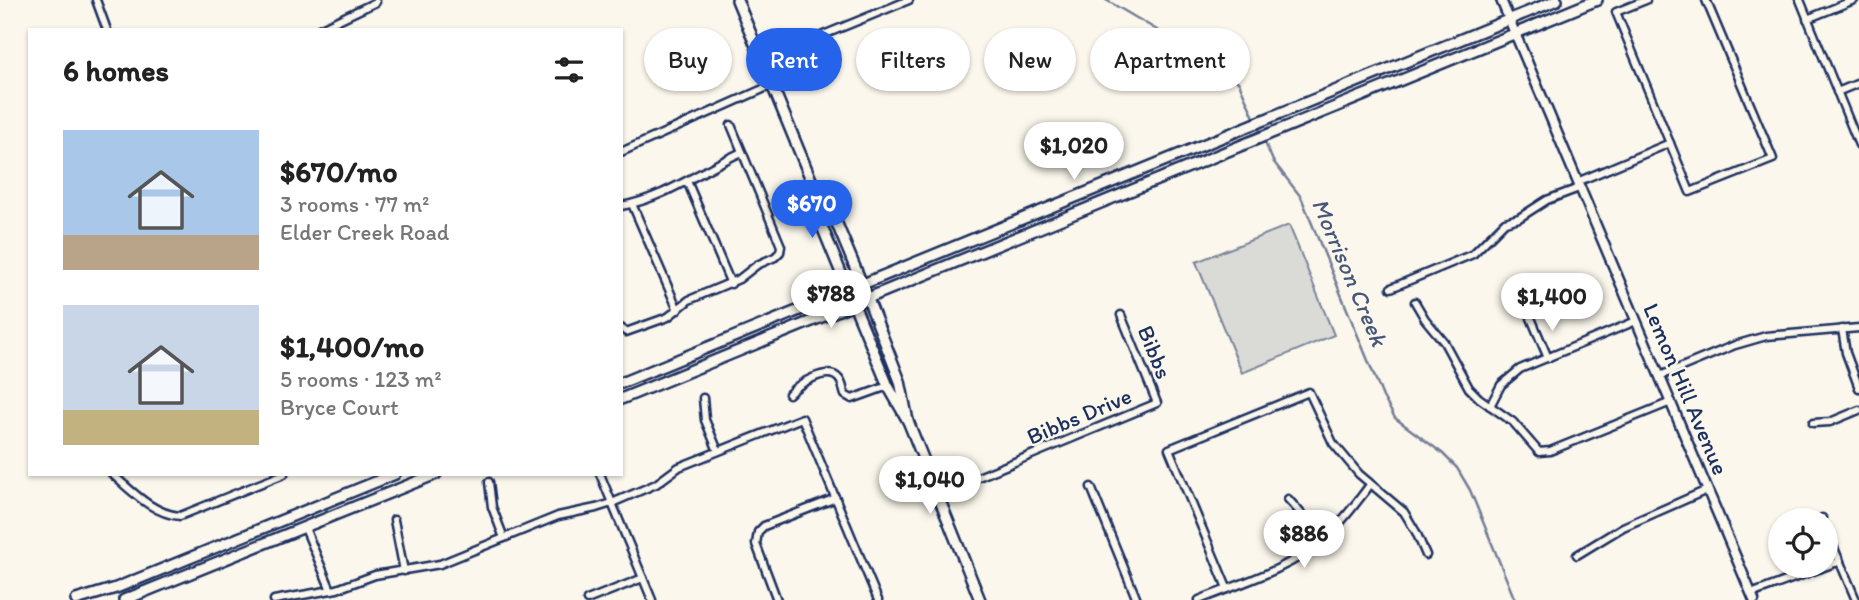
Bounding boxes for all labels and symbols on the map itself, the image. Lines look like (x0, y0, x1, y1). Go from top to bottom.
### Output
pin: $1,020 (1017, 122, 1131, 182)
pin: $670 (771, 180, 853, 240)
water label: Morrison Creek (1306, 194, 1395, 352)
pin: $788 (790, 270, 872, 330)
pin: $1,400 (1495, 274, 1609, 333)
street label: Lemon Hill Avenue (1637, 299, 1735, 479)
street label: Bibbs (1132, 321, 1178, 383)
street label: Bibbs Drive (1022, 381, 1136, 451)
pin: $1,040 (873, 456, 987, 516)
pin: $886 (1263, 510, 1345, 570)

